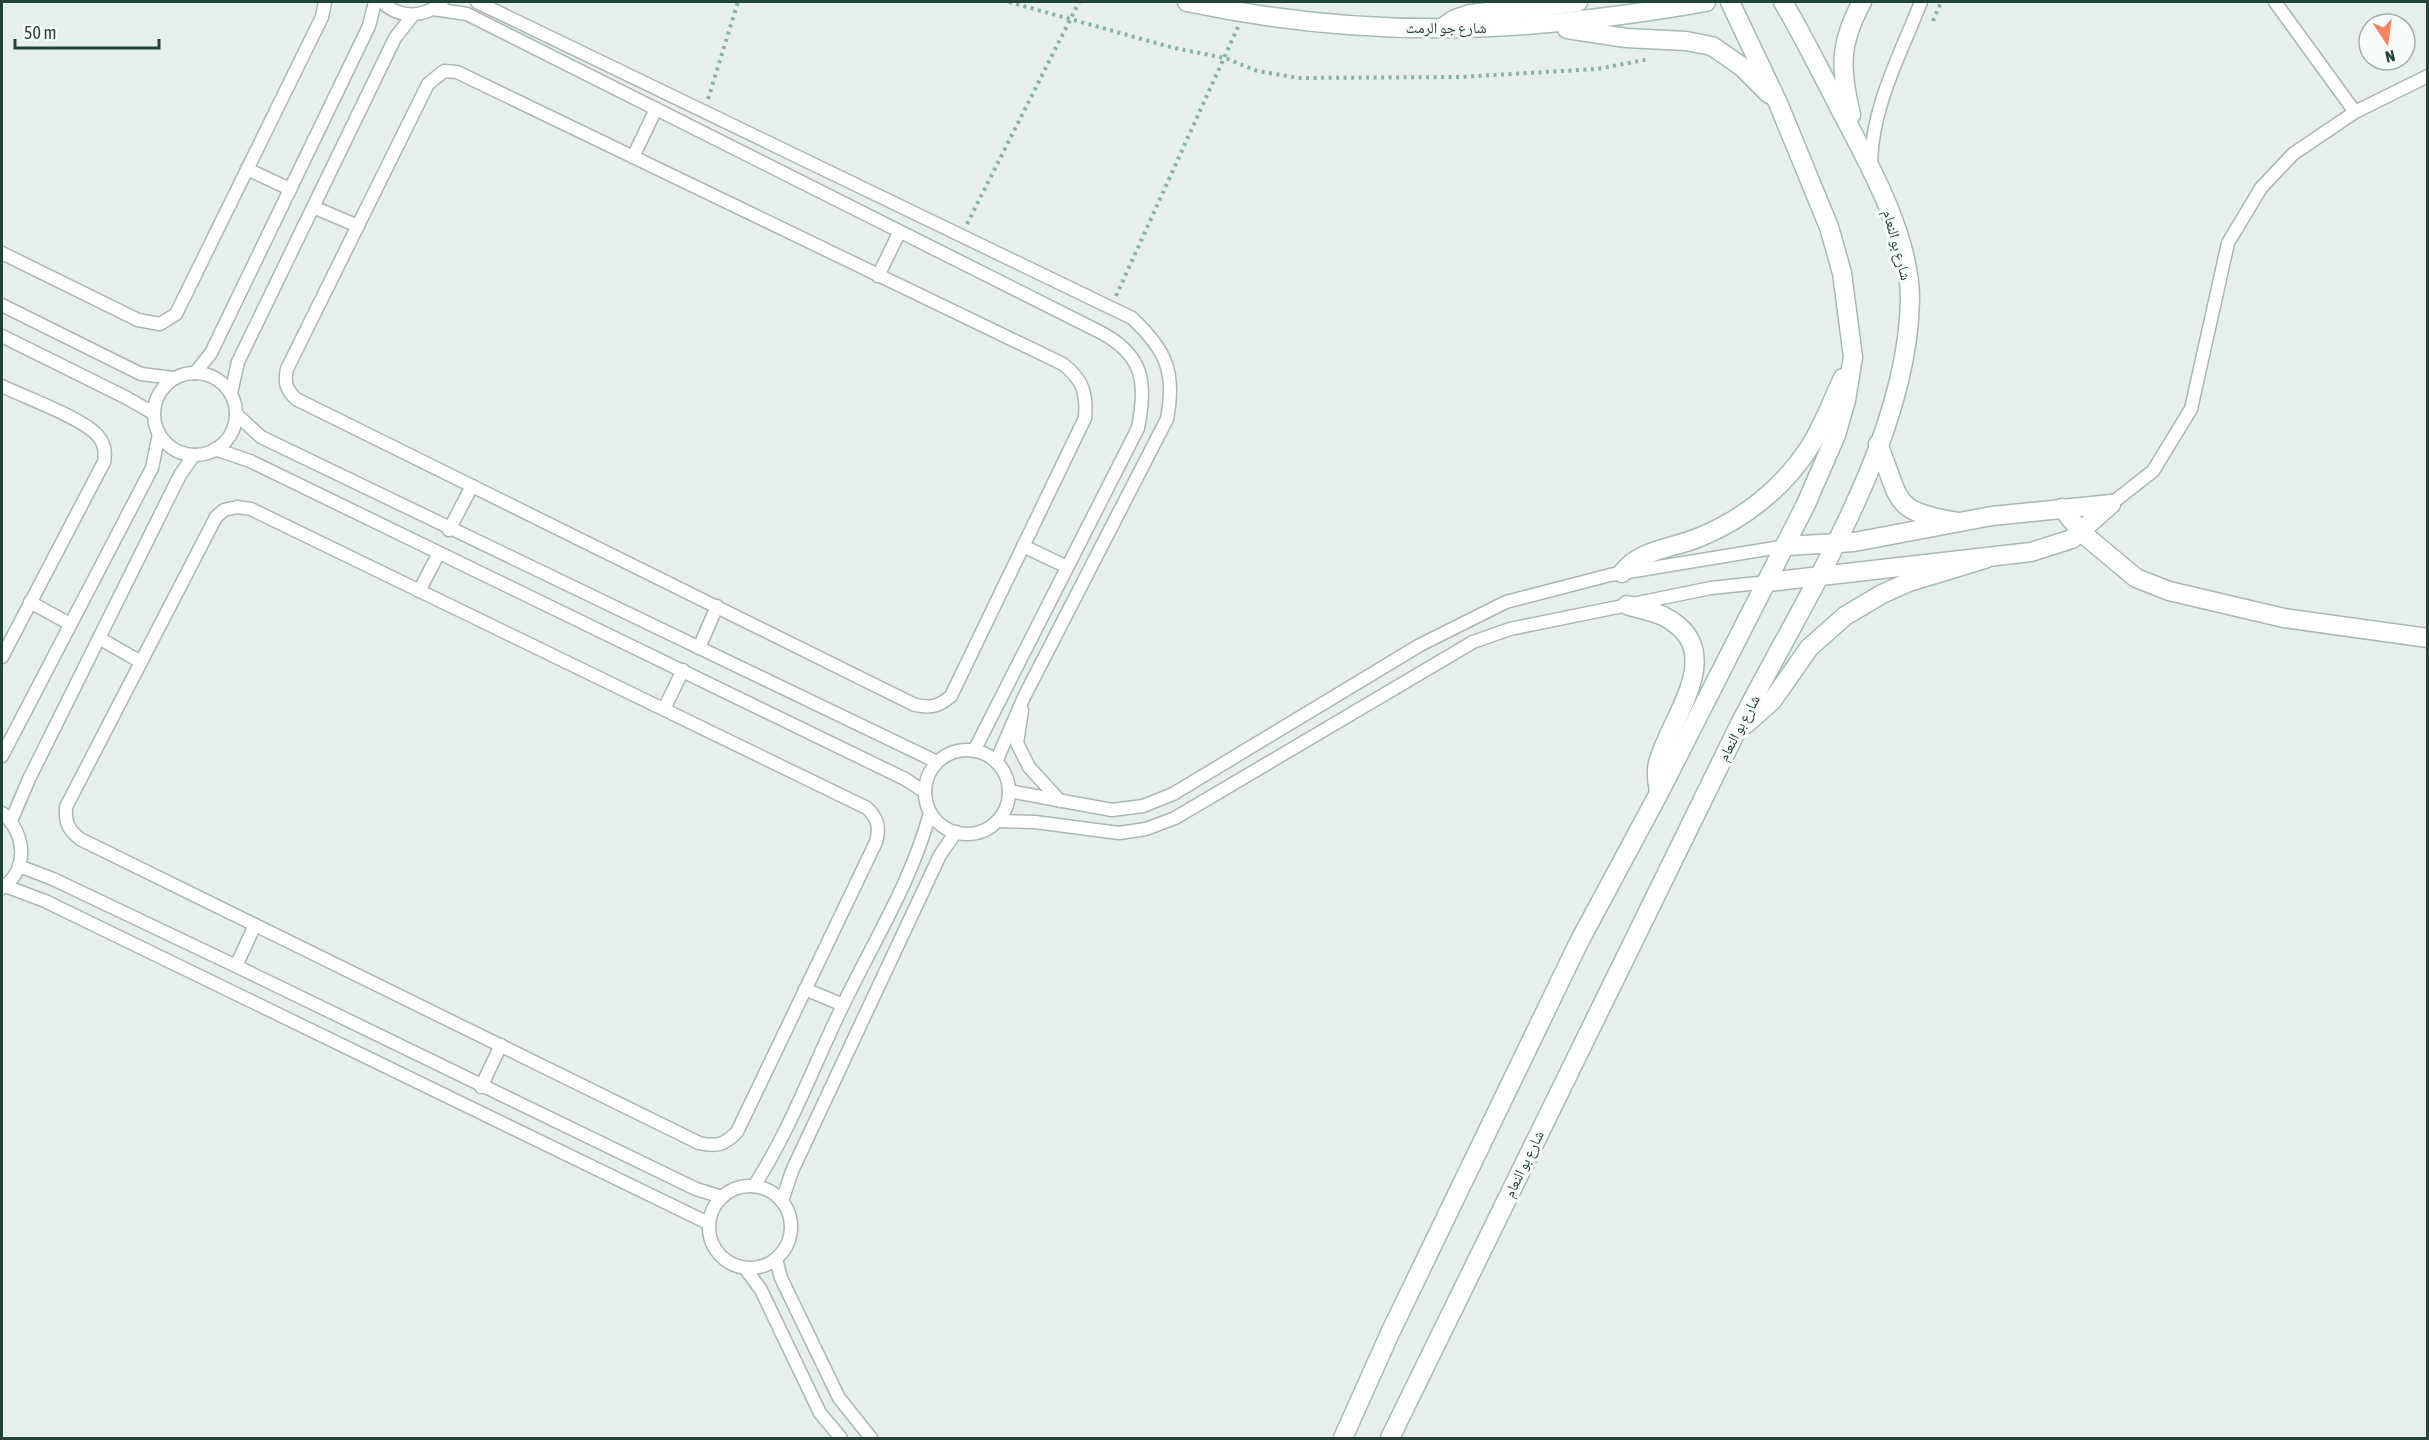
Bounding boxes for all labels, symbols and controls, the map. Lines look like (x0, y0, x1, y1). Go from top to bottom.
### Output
scale bar (15, 12, 159, 50)
north arrow (2357, 12, 2417, 72)
street label: شارع جو الرمث (1405, 19, 1487, 38)
text: 50 m (24, 22, 56, 43)
text: N (2384, 47, 2397, 66)
street label: شارع بو النعام (1878, 208, 1915, 283)
street label: شارع بو النعام (1714, 692, 1765, 765)
street label: شارع بو النعام (1500, 1127, 1549, 1201)

